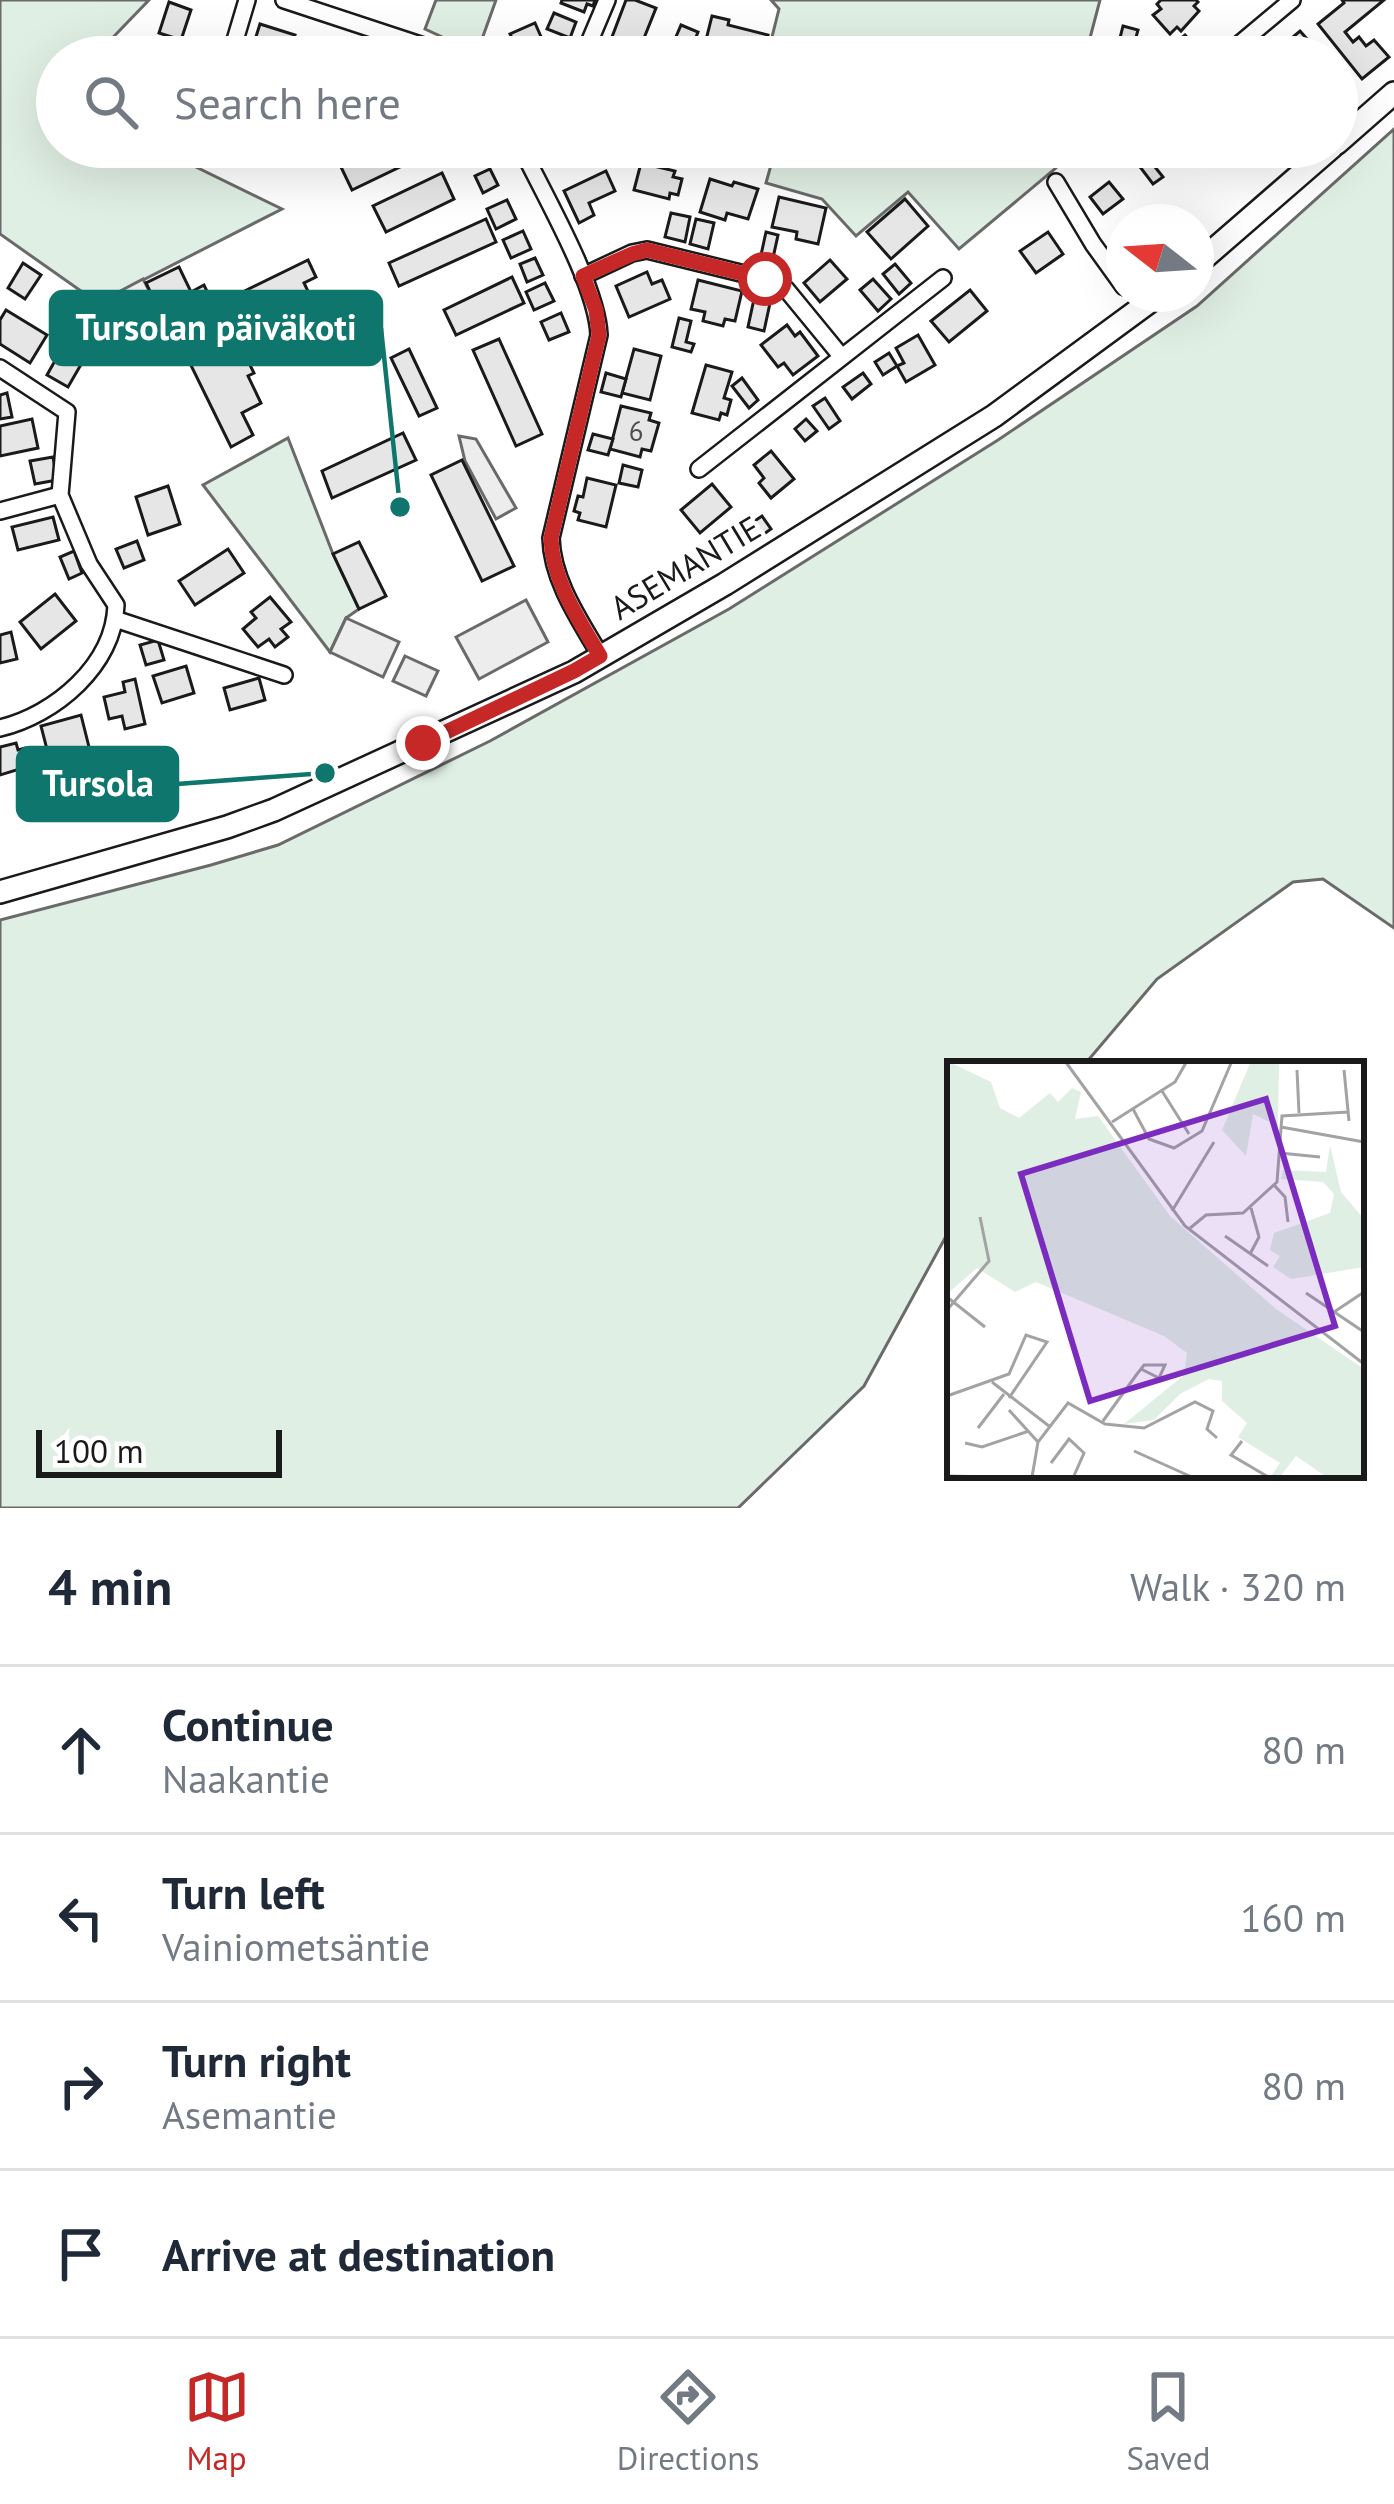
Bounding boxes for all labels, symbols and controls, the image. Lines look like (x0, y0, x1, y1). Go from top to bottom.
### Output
search box (36, 36, 1358, 168)
icon: search (78, 69, 144, 135)
text: Search here (174, 73, 401, 131)
north arrow (1106, 204, 1214, 312)
route start (738, 252, 792, 306)
callout: Tursolan päiväkoti (51, 292, 381, 364)
text: Tursolan päiväkoti (75, 303, 357, 350)
house number: 6 (629, 414, 643, 448)
street label: ASEMANTIE (602, 505, 768, 629)
route end (396, 716, 450, 770)
callout: Tursola (18, 748, 177, 820)
text: Tursola (42, 759, 154, 806)
inset map (947, 1061, 1364, 1478)
scale bar (36, 1424, 282, 1477)
text: 100 m (54, 1429, 144, 1472)
text: 4 min (48, 1553, 172, 1619)
text: Walk · 320 m (1130, 1561, 1346, 1612)
text: Continue (162, 1695, 334, 1753)
icon: ahead (48, 1717, 114, 1783)
text: 80 m (1261, 1724, 1346, 1775)
text: Naakantie (162, 1753, 330, 1804)
text: Turn left (162, 1863, 325, 1921)
icon: left (48, 1885, 114, 1951)
text: 160 m (1240, 1892, 1346, 1943)
text: Vainiometsäntie (162, 1921, 430, 1972)
text: Turn right (162, 2031, 351, 2089)
icon: right (48, 2053, 114, 2119)
text: 80 m (1261, 2060, 1346, 2111)
text: Asemantie (162, 2089, 337, 2140)
icon: arrive (48, 2221, 114, 2287)
text: Arrive at destination (162, 2225, 555, 2283)
tab: Map (184, 2364, 250, 2479)
tab: Directions (617, 2364, 759, 2479)
tab: Saved (1126, 2364, 1210, 2479)

